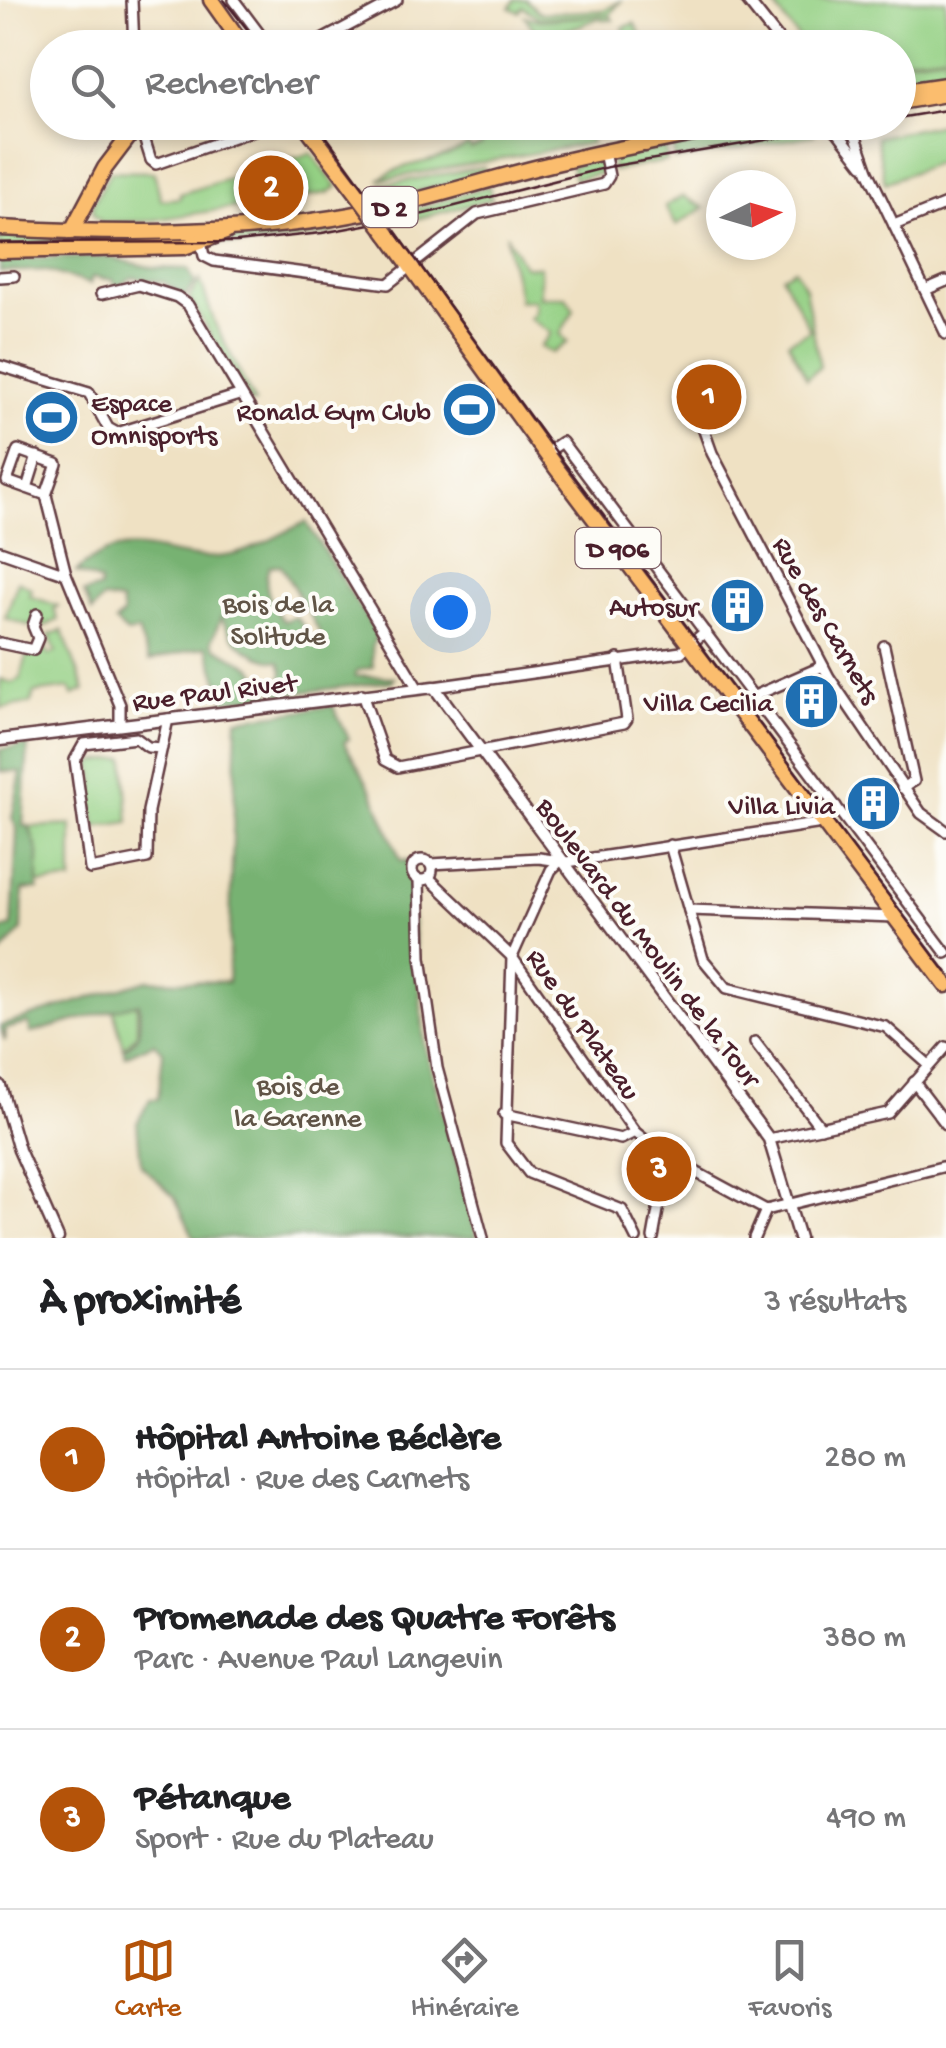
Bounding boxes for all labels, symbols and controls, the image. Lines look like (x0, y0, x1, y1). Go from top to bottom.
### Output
search box (30, 30, 916, 140)
icon: search (65, 58, 120, 113)
text: Rechercher (145, 63, 317, 107)
pin: 2 (238, 150, 304, 226)
north arrow (706, 170, 796, 260)
road number: D 2 (362, 187, 418, 227)
pin: 1 (676, 360, 742, 434)
sports icon: Ronald Gym Club (440, 380, 500, 440)
sports icon: Espace Omnisports (22, 387, 82, 447)
place label: Espace Omnisports (91, 389, 218, 454)
place label: Ronald Gym Club (237, 398, 431, 431)
road number: D 906 (576, 528, 660, 568)
street label: Rue des Carnets (763, 532, 885, 711)
building icon: Autosur (707, 575, 767, 635)
your location (425, 587, 476, 638)
park label: Bois de la Solitude (221, 590, 335, 655)
place label: Autosur (609, 593, 700, 626)
street label: Rue Paul Rivet (131, 668, 301, 721)
building icon: Villa Cecilia (782, 671, 842, 731)
place label: Villa Cecilia (643, 689, 774, 722)
building icon: Villa Livia (844, 774, 904, 834)
street label: Boulevard du Moulin de la Tour (526, 792, 767, 1096)
place label: Villa Livia (728, 792, 836, 825)
street label: Rue du Plateau (517, 944, 646, 1107)
park label: Bois de la Garenne (235, 1072, 362, 1137)
pin: 3 (626, 1132, 692, 1206)
text: À proximité (40, 1279, 241, 1328)
text: 3 résultats (764, 1284, 906, 1322)
text: Hôpital Antoine Béclère (135, 1418, 501, 1462)
text: 1 (66, 1440, 79, 1478)
text: 280 m (824, 1440, 906, 1478)
text: Hôpital · Rue des Carnets (135, 1462, 469, 1500)
text: Promenade des Quatre Forêts (135, 1598, 614, 1642)
text: 2 (65, 1620, 80, 1658)
text: 380 m (823, 1620, 906, 1658)
text: Parc · Avenue Paul Langevin (135, 1642, 502, 1680)
text: Pétanque (135, 1778, 290, 1822)
text: 3 (64, 1800, 81, 1838)
text: 490 m (826, 1800, 906, 1838)
text: Sport · Rue du Plateau (135, 1822, 434, 1860)
tab: Carte (115, 1933, 181, 2026)
tab: Itinéraire (411, 1933, 519, 2026)
tab: Favoris (748, 1933, 831, 2026)

